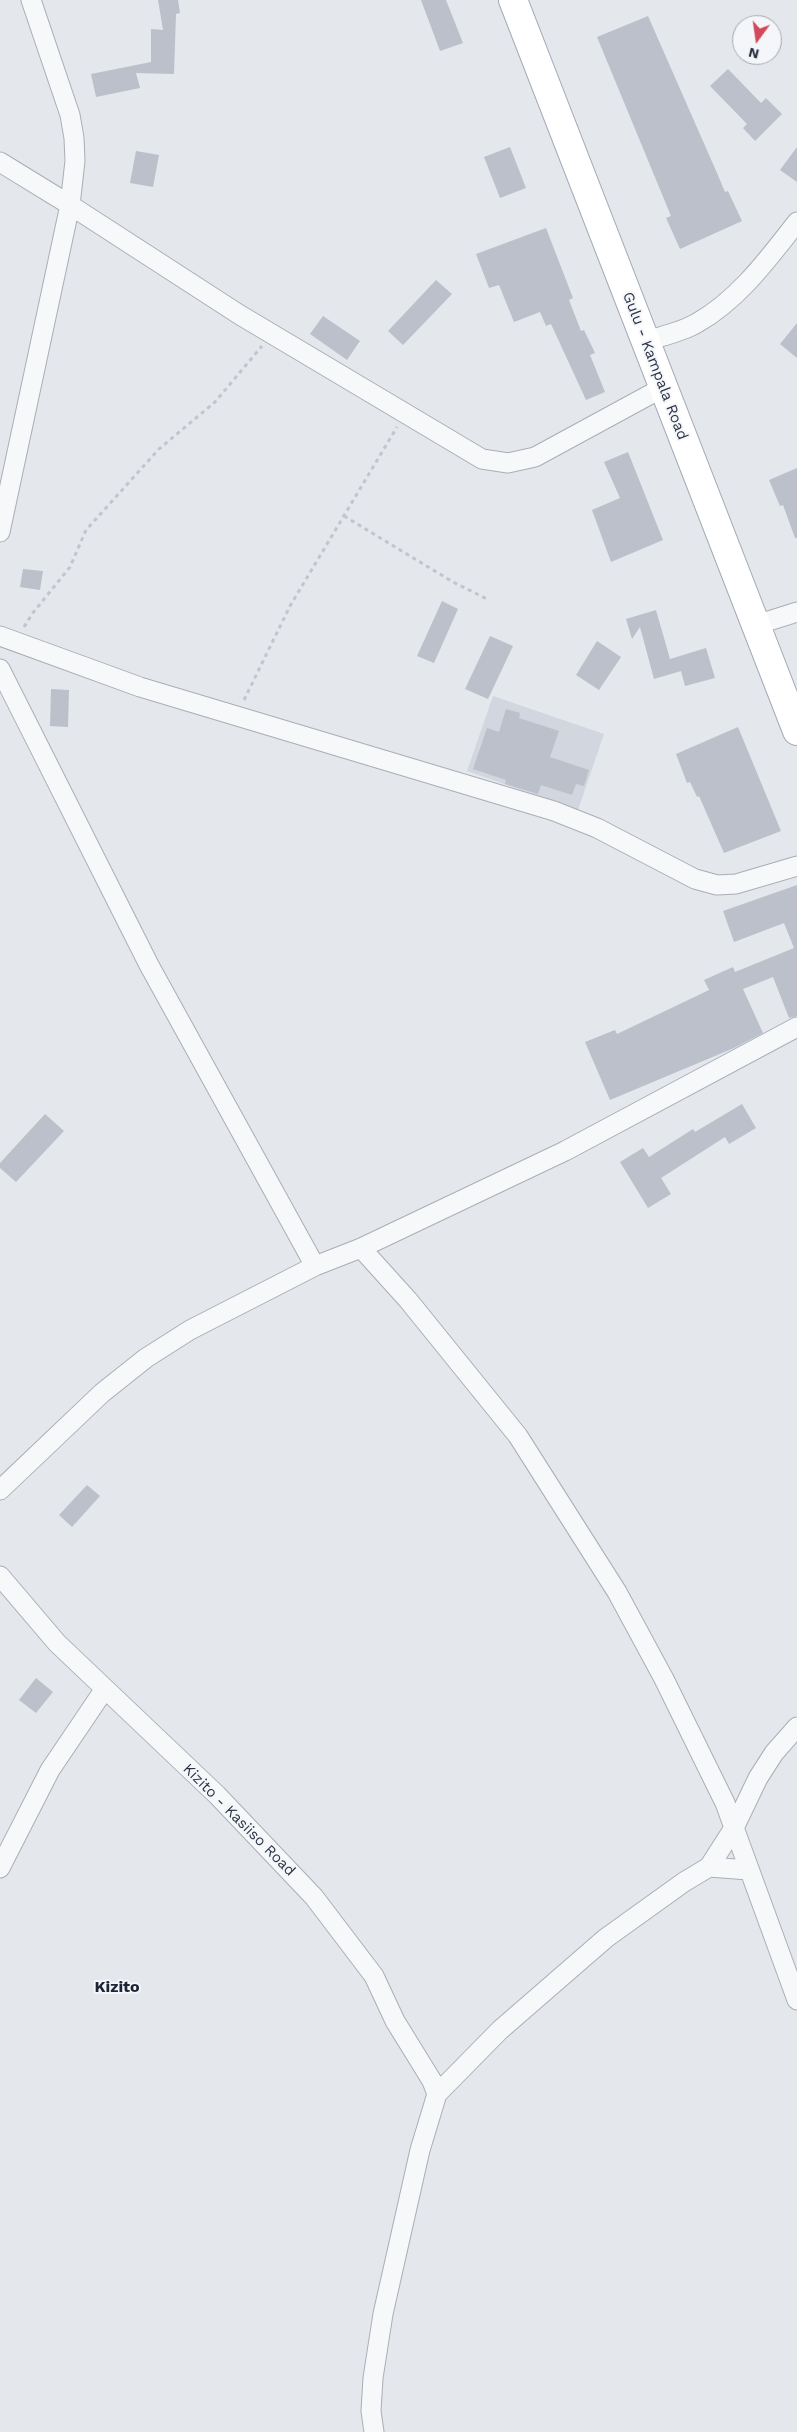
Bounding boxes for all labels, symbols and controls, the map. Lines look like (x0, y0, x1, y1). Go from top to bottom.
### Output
north arrow (732, 15, 782, 65)
text: N (747, 45, 761, 63)
street label: Gulu - Kampala Road (618, 290, 692, 442)
street label: Kizito - Kasiiso Road (179, 1760, 299, 1880)
district label: Kizito (94, 1977, 140, 1997)

